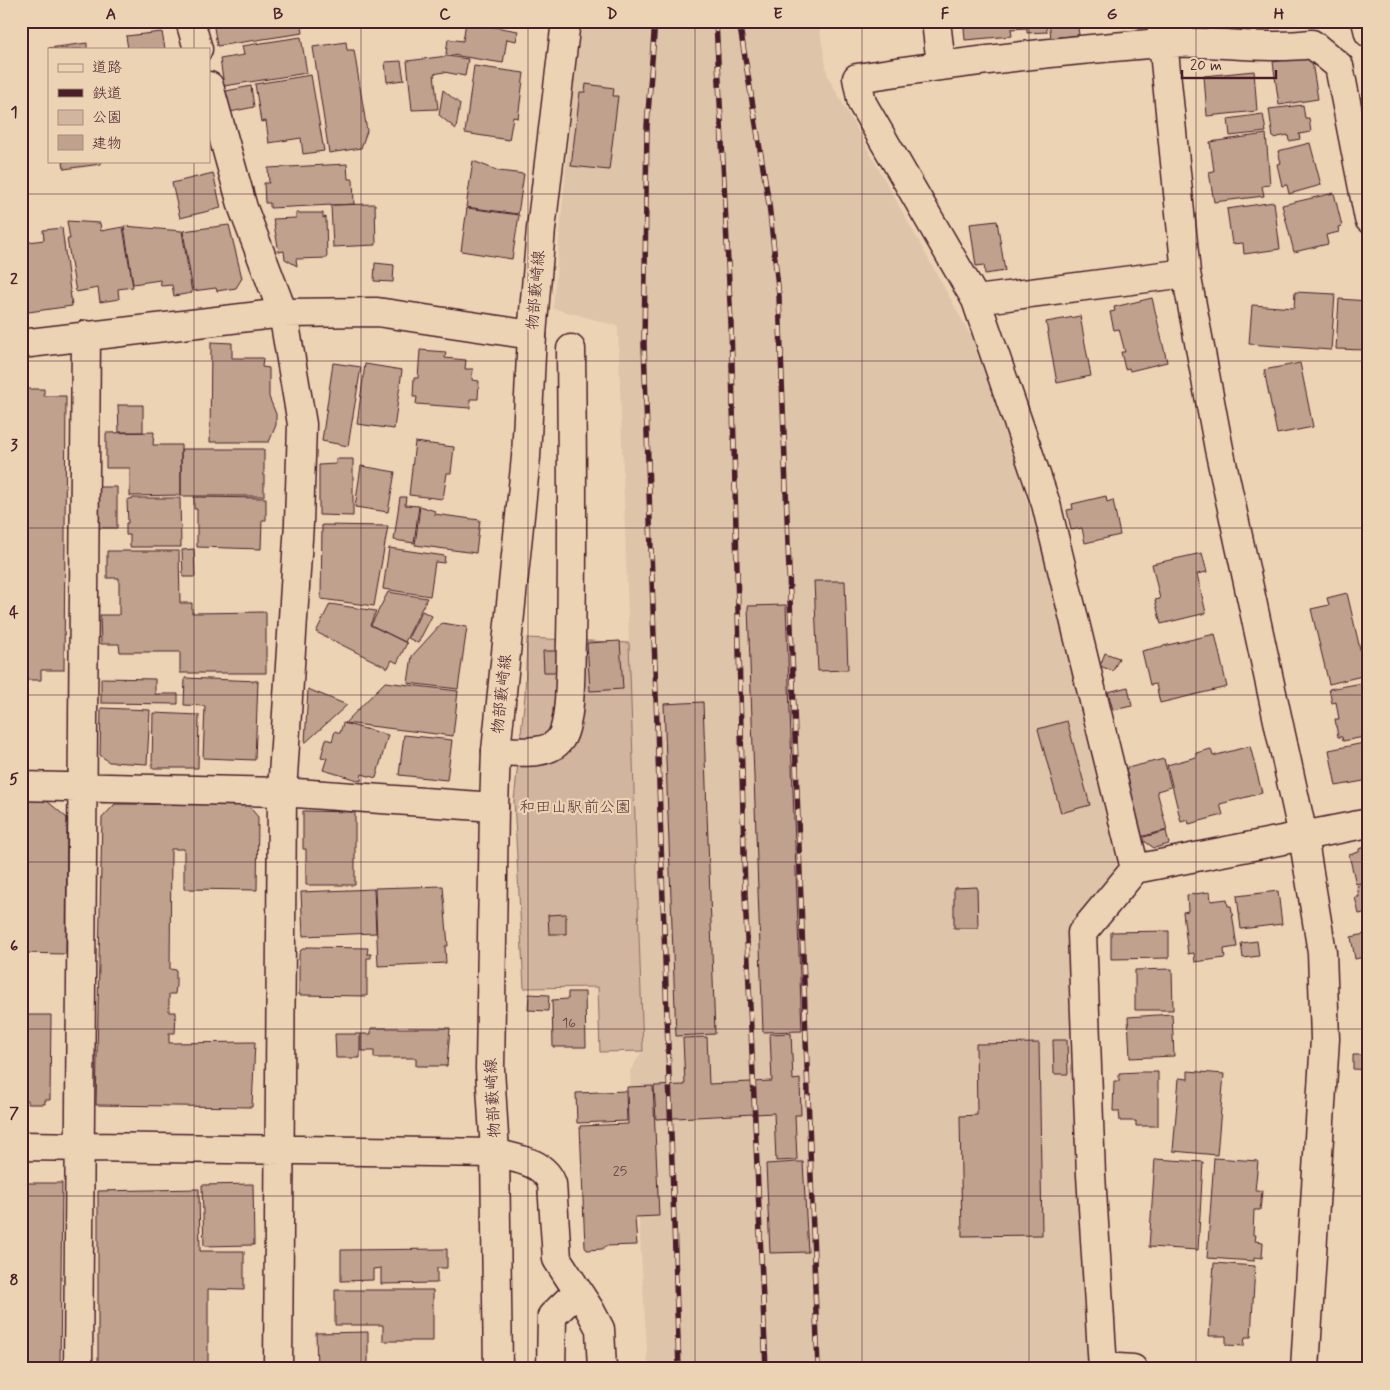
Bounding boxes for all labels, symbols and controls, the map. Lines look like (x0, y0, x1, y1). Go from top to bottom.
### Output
text: A (106, 4, 116, 25)
text: B (273, 4, 283, 25)
text: C (439, 4, 451, 25)
text: D (606, 4, 618, 25)
text: E (773, 4, 783, 25)
text: F (941, 4, 950, 25)
text: G (1107, 4, 1118, 25)
text: H (1274, 4, 1285, 25)
legend (48, 48, 210, 162)
scale bar (1182, 48, 1276, 80)
text: 20 m (1190, 56, 1222, 76)
text: 道路 (92, 58, 122, 78)
text: 鉄道 (92, 84, 122, 104)
text: 1 (10, 102, 18, 123)
text: 公園 (92, 108, 122, 128)
text: 建物 (92, 134, 122, 154)
street label: 物部藪崎線 (522, 249, 550, 331)
text: 2 (10, 269, 18, 290)
text: 3 (10, 435, 18, 456)
text: 4 (9, 602, 19, 623)
street label: 物部藪崎線 (487, 653, 517, 735)
text: 5 (9, 769, 19, 790)
park label: 和田山駅前公園 (519, 797, 631, 818)
text: 6 (10, 936, 18, 957)
house number: 16 (562, 1014, 576, 1032)
street label: 物部藪崎線 (480, 1057, 506, 1139)
text: 7 (9, 1103, 19, 1124)
house number: 25 (613, 1162, 627, 1180)
text: 8 (9, 1270, 19, 1291)

